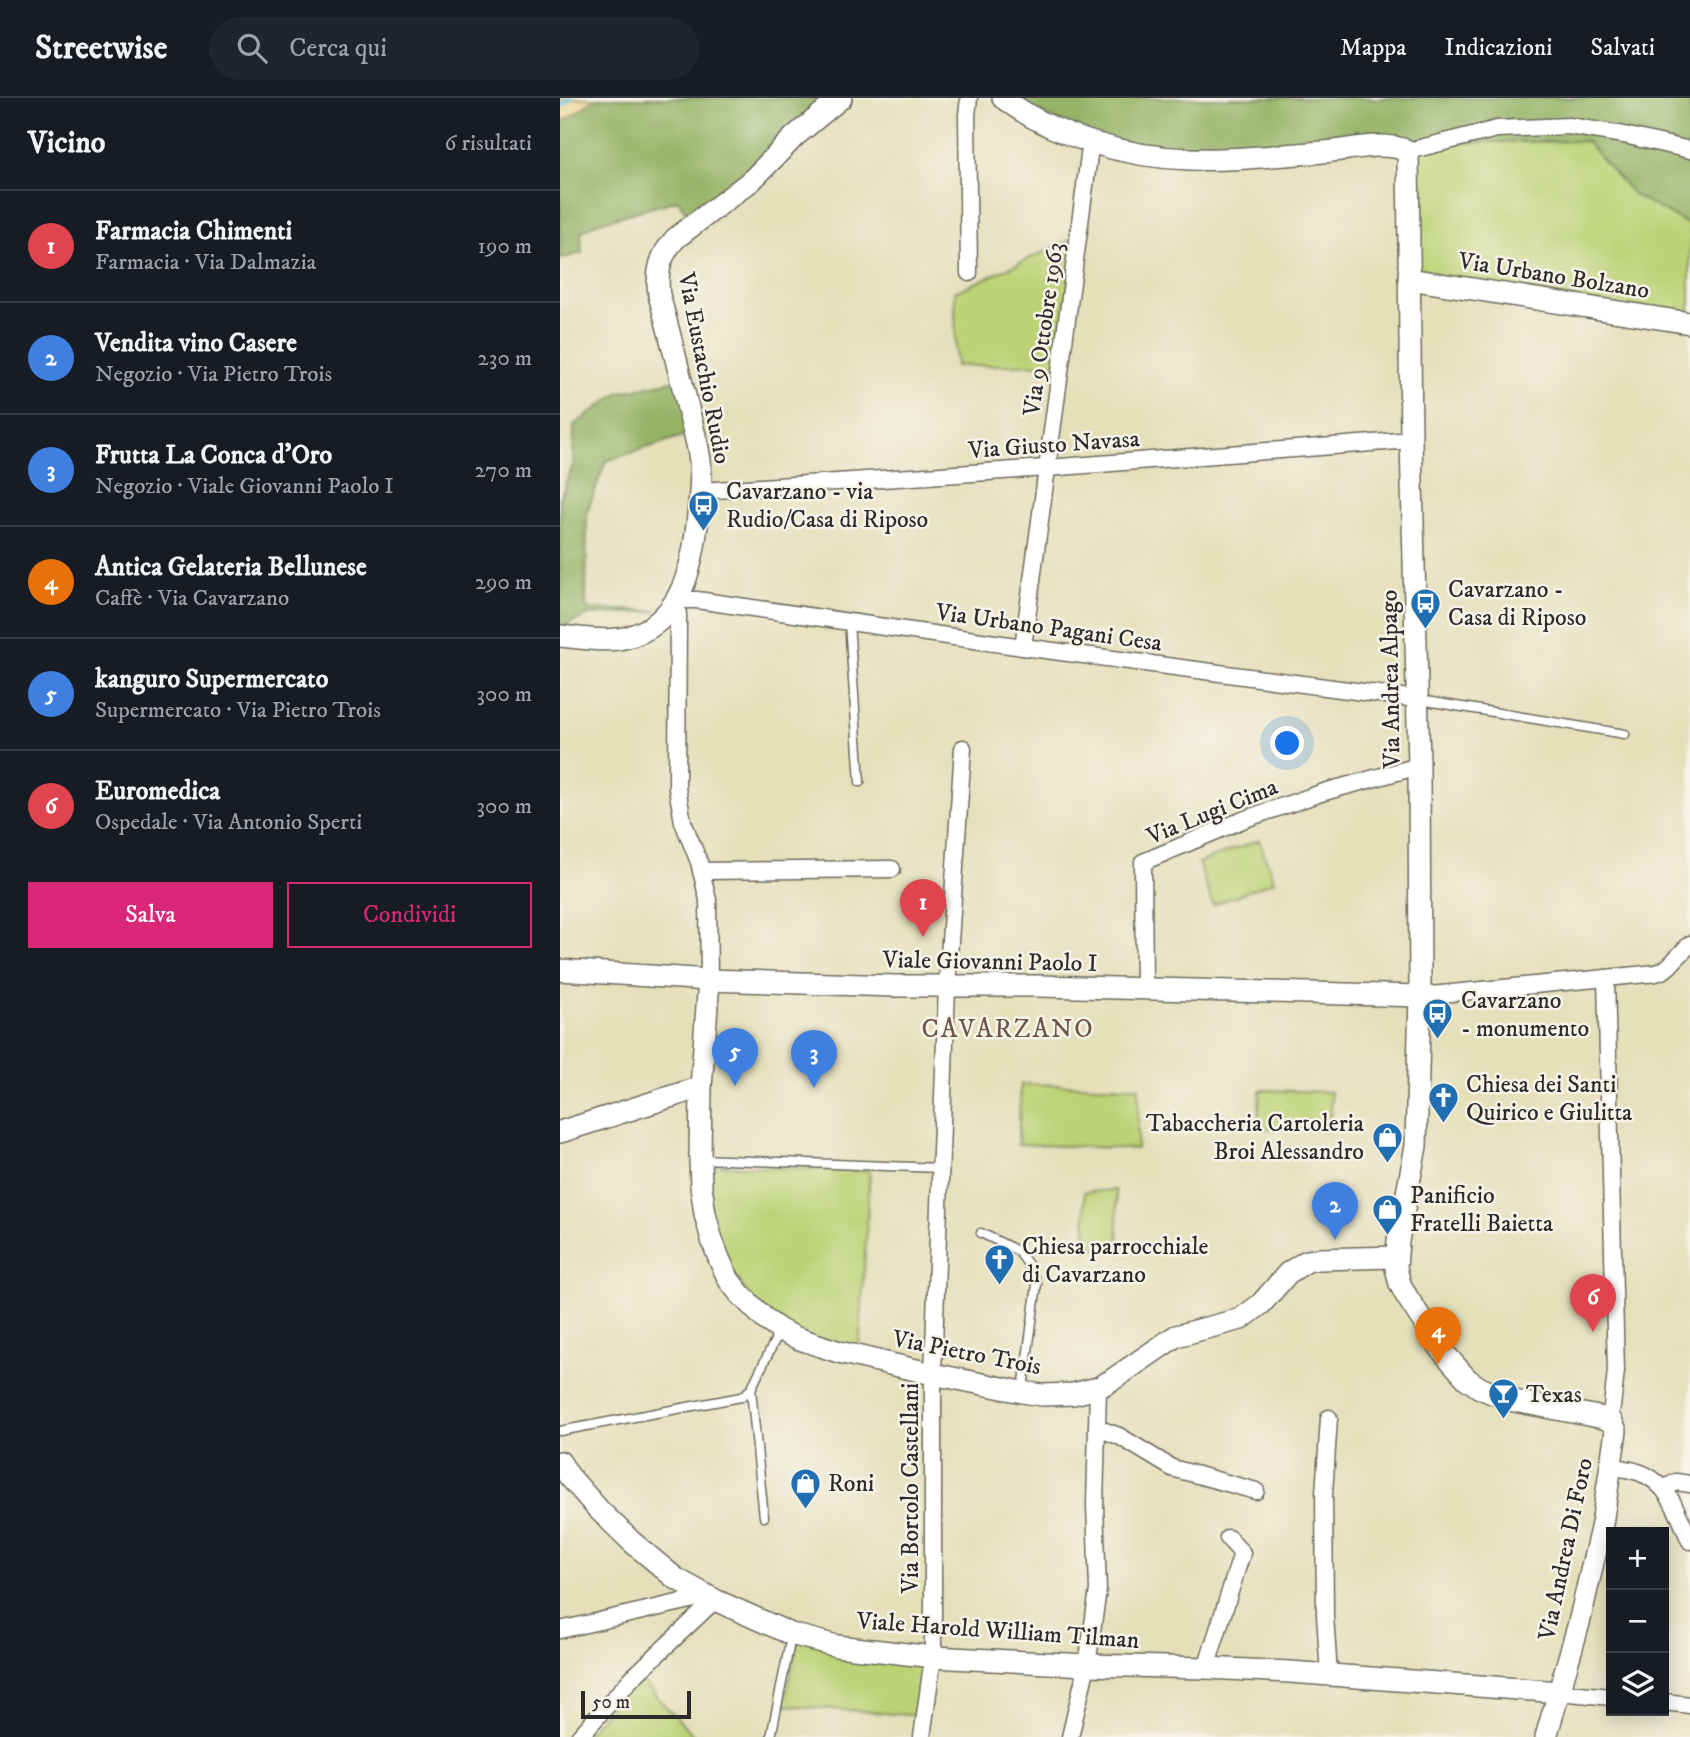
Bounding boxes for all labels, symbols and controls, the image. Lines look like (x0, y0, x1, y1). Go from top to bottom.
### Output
search box (209, 17, 699, 80)
text: Streetwise (35, 28, 167, 69)
icon: search (233, 29, 271, 67)
text: Cerca qui (289, 32, 387, 65)
text: Mappa (1340, 33, 1407, 63)
text: Indicazioni (1445, 33, 1553, 63)
text: Salvati (1591, 33, 1655, 63)
text: Vicino (28, 125, 105, 162)
text: 6 risultati (445, 129, 532, 158)
text: Farmacia Chimenti (95, 215, 292, 248)
text: 1 (47, 232, 55, 261)
text: 190 m (478, 232, 532, 261)
street label: Via 9 Ottobre 1963 (1017, 240, 1071, 419)
street label: Via Urbano Bolzano (1455, 246, 1651, 306)
text: Farmacia · Via Dalmazia (95, 248, 316, 277)
street label: Via Eustachio Rudio (671, 269, 737, 466)
text: Vendita vino Casere (95, 327, 297, 360)
text: 2 (45, 344, 57, 373)
text: 230 m (478, 344, 532, 373)
text: Negozio · Via Pietro Trois (95, 360, 332, 389)
street label: Via Giusto Navasa (966, 424, 1142, 466)
text: Frutta La Conca d'Oro (95, 439, 332, 472)
text: 3 (47, 456, 55, 485)
text: 270 m (475, 456, 532, 485)
text: Negozio · Viale Giovanni Paolo I (95, 472, 394, 501)
place label: Cavarzano - via Rudio/Casa di Riposo (726, 477, 928, 535)
bus stop icon: Cavarzano - via Rudio/Casa di Riposo (686, 488, 720, 532)
text: Antica Gelateria Bellunese (95, 551, 367, 584)
text: 4 (44, 568, 58, 597)
text: 290 m (475, 568, 532, 597)
place label: Cavarzano - Casa di Riposo (1448, 575, 1586, 633)
text: Caffè · Via Cavarzano (95, 584, 289, 613)
bus stop icon: Cavarzano - Casa di Riposo (1408, 586, 1442, 630)
street label: Via Andrea Alpago (1374, 589, 1408, 770)
street label: Via Urbano Pagani Cesa (933, 597, 1165, 659)
text: kanguro Supermercato (95, 663, 328, 696)
text: 5 (45, 680, 57, 709)
text: 300 m (476, 680, 532, 709)
text: Supermercato · Via Pietro Trois (95, 696, 381, 725)
your location (1270, 726, 1304, 760)
street label: Via Lugi Cima (1142, 772, 1283, 852)
text: Euromedica (95, 775, 220, 808)
text: 6 (45, 792, 57, 821)
text: 300 m (476, 792, 532, 821)
text: Ospedale · Via Antonio Sperti (95, 808, 362, 837)
pin: 1 (900, 879, 946, 937)
button: Salva (28, 882, 273, 948)
button: Condividi (287, 882, 532, 948)
street label: Viale Giovanni Paolo I (881, 945, 1098, 979)
place label: Cavarzano - monumento (1461, 986, 1589, 1044)
bus stop icon: Cavarzano - monumento (1421, 997, 1455, 1041)
district label: CAVARZANO (921, 1013, 1095, 1046)
pin: 5 (712, 1028, 758, 1086)
pin: 3 (791, 1030, 837, 1088)
place label: Chiesa dei Santi Quirico e Giulitta (1466, 1070, 1633, 1128)
church icon: Chiesa dei Santi Quirico e Giulitta (1426, 1081, 1460, 1125)
place label: Tabaccheria Cartoleria Broi Alessandro (1146, 1109, 1365, 1167)
shop icon: Tabaccheria Cartoleria Broi Alessandro (1370, 1120, 1404, 1164)
place label: Panificio Fratelli Baietta (1410, 1181, 1554, 1239)
pin: 2 (1312, 1182, 1358, 1240)
shop icon: Panificio Fratelli Baietta (1370, 1192, 1404, 1236)
place label: Chiesa parrocchiale di Cavarzano (1022, 1232, 1209, 1290)
church icon: Chiesa parrocchiale di Cavarzano (982, 1243, 1016, 1287)
pin: 6 (1570, 1274, 1616, 1332)
pin: 4 (1415, 1307, 1461, 1365)
street label: Via Pietro Trois (889, 1324, 1044, 1382)
bar icon: Texas (1486, 1377, 1520, 1421)
place label: Texas (1526, 1380, 1582, 1410)
street label: Via Bortolo Castellani (896, 1383, 926, 1594)
street label: Via Andrea Di Foro (1532, 1455, 1600, 1644)
shop icon: Roni (788, 1466, 822, 1510)
place label: Roni (828, 1469, 874, 1499)
map controls (1606, 1527, 1669, 1716)
button: + (1606, 1527, 1669, 1590)
button: − (1606, 1590, 1669, 1653)
street label: Viale Harold William Tilman (855, 1606, 1141, 1656)
button: layers (1606, 1653, 1669, 1716)
scale bar (581, 1688, 691, 1720)
text: 50 m (592, 1691, 630, 1714)

